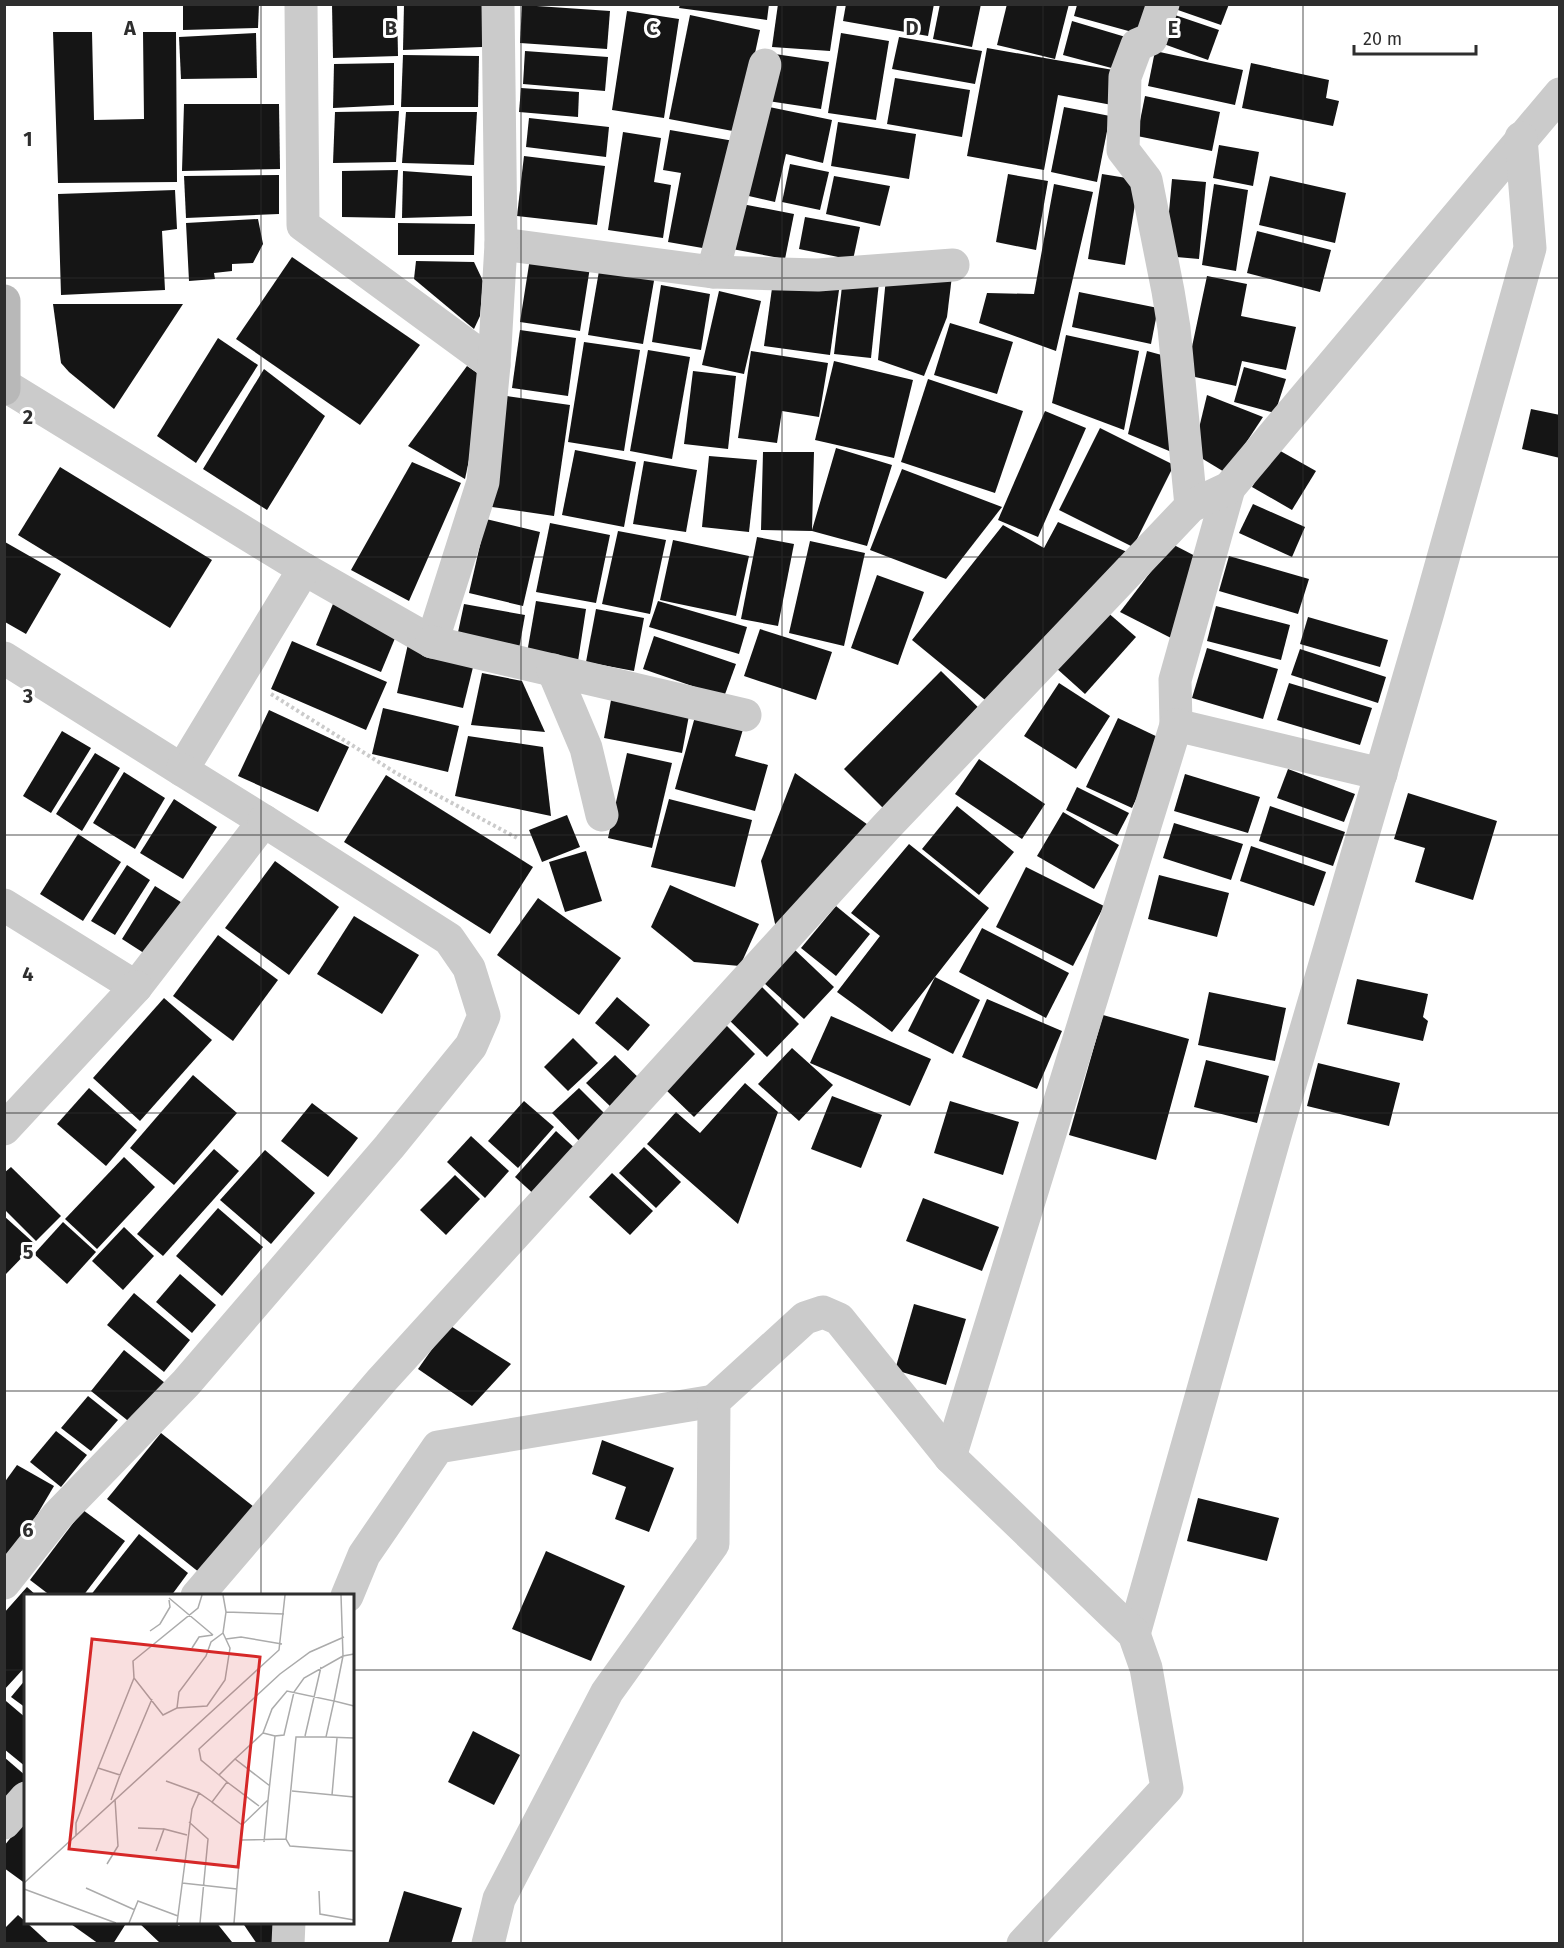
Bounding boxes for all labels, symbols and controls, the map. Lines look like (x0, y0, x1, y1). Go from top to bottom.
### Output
text: A (123, 16, 137, 40)
text: B (385, 16, 397, 40)
text: C (646, 16, 658, 40)
text: D (905, 16, 919, 40)
text: E (1168, 16, 1178, 40)
scale bar (1354, 18, 1476, 56)
text: 20 m (1363, 28, 1402, 50)
text: 1 (23, 127, 33, 151)
text: 2 (23, 405, 33, 429)
text: 3 (22, 684, 33, 708)
text: 4 (22, 962, 34, 986)
text: 5 (23, 1240, 34, 1264)
text: 6 (22, 1518, 34, 1542)
inset map (24, 1594, 354, 1924)

